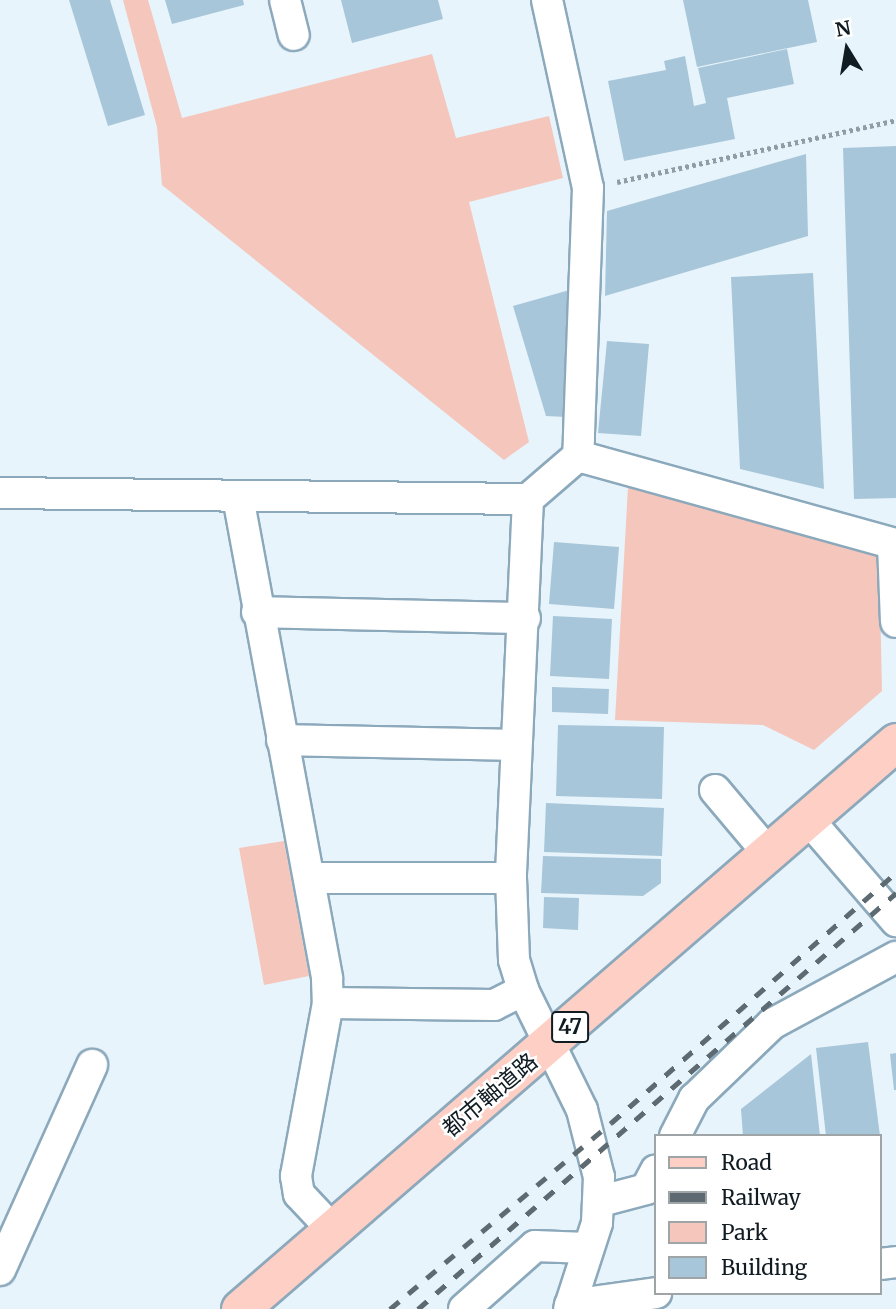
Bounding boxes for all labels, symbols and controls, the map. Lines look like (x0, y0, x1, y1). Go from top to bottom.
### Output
north arrow (812, 14, 882, 84)
text: N (833, 15, 853, 42)
road number: 47 (551, 1010, 589, 1044)
street label: 都市軸道路 (437, 1047, 543, 1143)
legend (654, 1134, 882, 1295)
text: Road (721, 1149, 772, 1176)
text: Railway (721, 1184, 801, 1211)
text: Park (721, 1219, 768, 1246)
text: Building (721, 1254, 807, 1281)

